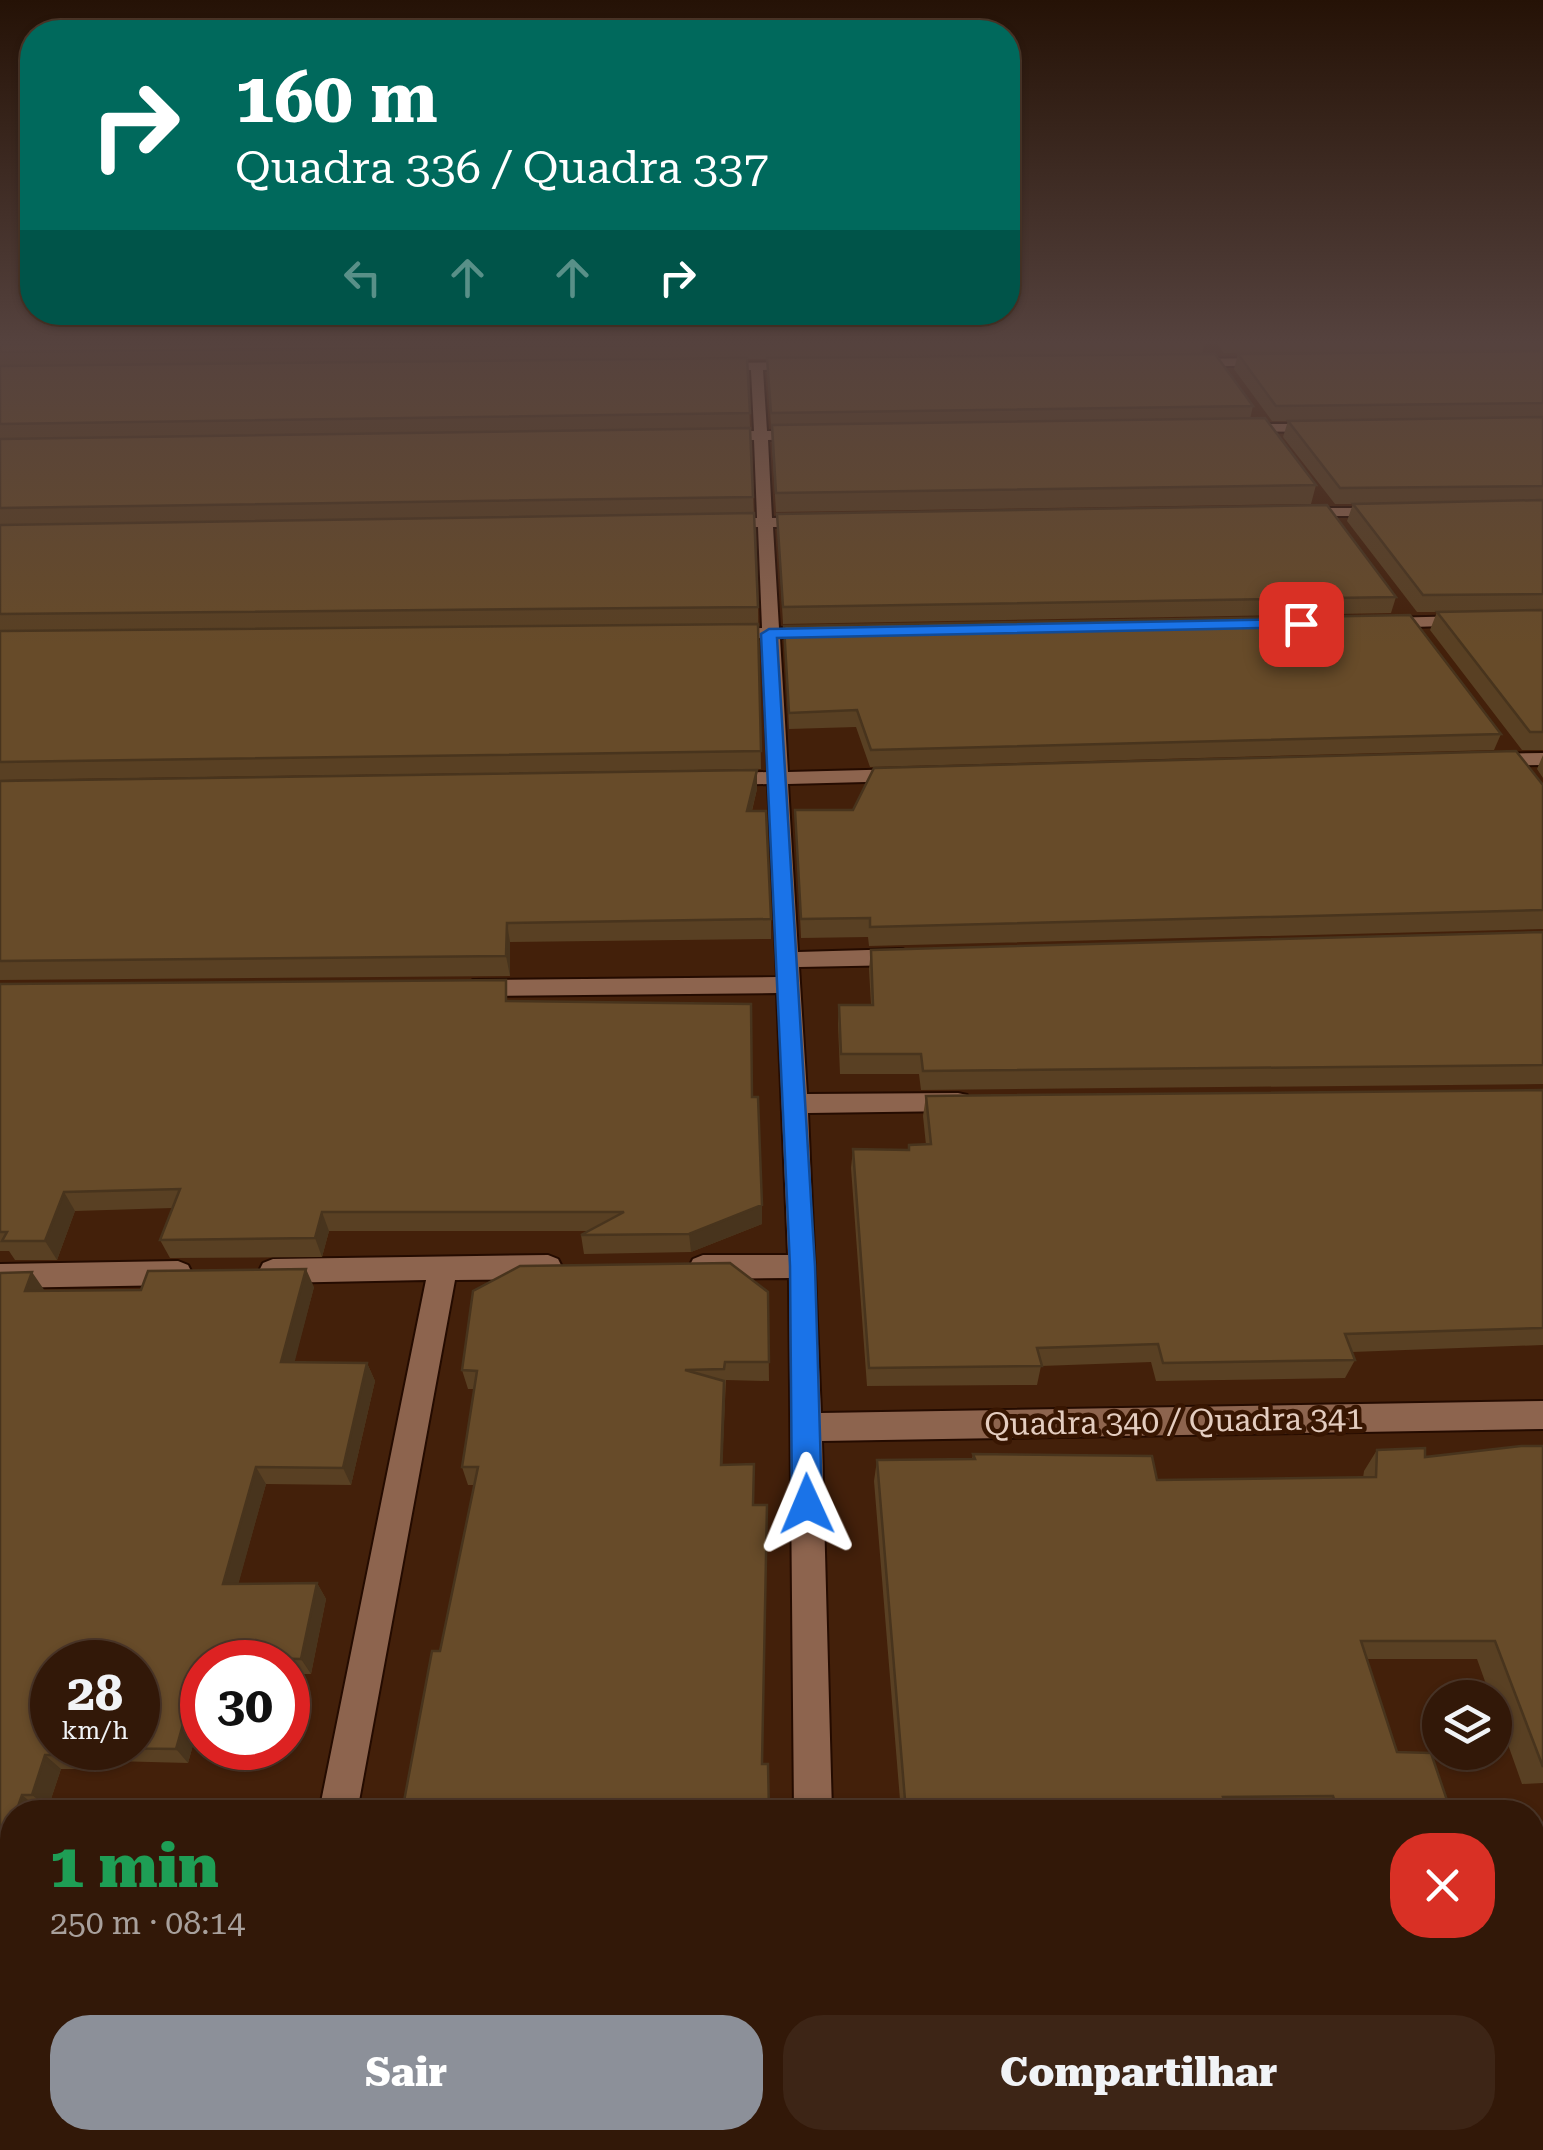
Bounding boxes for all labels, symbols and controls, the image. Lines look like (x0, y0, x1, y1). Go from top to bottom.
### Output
text: 160 m (235, 57, 438, 139)
icon: right (70, 60, 200, 190)
text: Quadra 336 / Quadra 337 (235, 141, 769, 194)
icon: left (335, 250, 390, 305)
icon: ahead (440, 250, 495, 305)
icon: ahead (545, 250, 600, 305)
icon: right (650, 250, 705, 305)
pin (1259, 582, 1344, 667)
icon: arrive (1274, 597, 1329, 652)
street label: Quadra 340 / Quadra 341 (984, 1399, 1364, 1443)
position arrow (755, 1452, 859, 1556)
speed limit sign: 30 (180, 1640, 310, 1770)
text: 28 (67, 1664, 123, 1722)
map controls (1422, 1680, 1512, 1770)
button: layers (1422, 1680, 1512, 1770)
text: km/h (62, 1716, 128, 1745)
text: 1 min (50, 1831, 219, 1902)
button: close (1390, 1833, 1495, 1938)
text: 250 m · 08:14 (50, 1904, 245, 1942)
button: Sair (50, 2015, 763, 2130)
button: Compartilhar (783, 2015, 1495, 2130)

